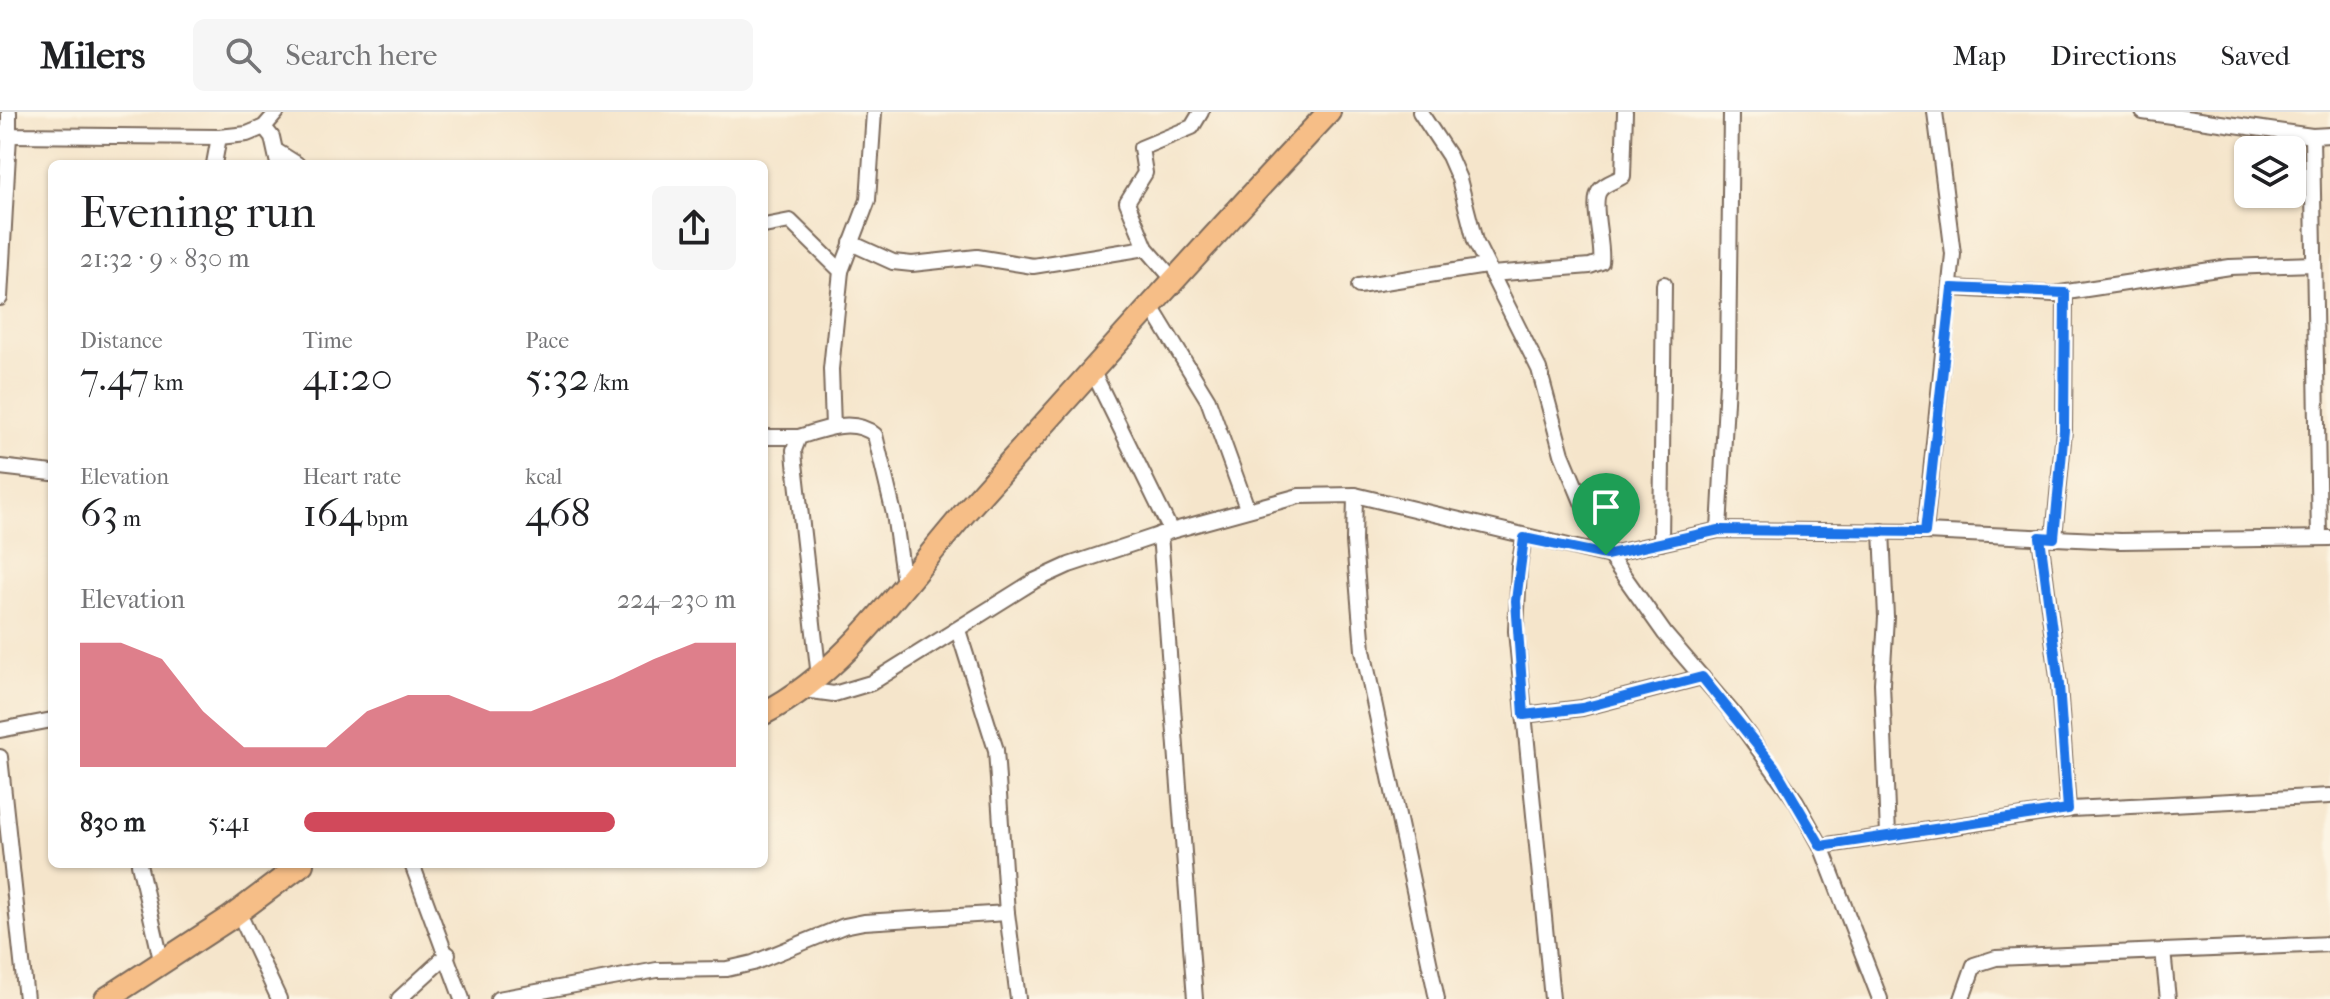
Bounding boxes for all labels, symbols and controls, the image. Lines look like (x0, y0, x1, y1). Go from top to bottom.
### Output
search box (193, 19, 753, 91)
text: Milers (40, 33, 145, 78)
icon: search (221, 33, 265, 77)
text: Search here (285, 38, 437, 73)
text: Map (1953, 39, 2006, 72)
text: Directions (2050, 39, 2177, 72)
text: Saved (2221, 39, 2290, 72)
map controls (2234, 136, 2306, 208)
button: layers (2234, 136, 2306, 208)
button: share (652, 186, 736, 270)
text: Evening run (80, 187, 315, 238)
text: 21:32 · 9 × 830 m (80, 243, 250, 274)
text: Distance (80, 328, 163, 354)
text: Time (303, 328, 353, 354)
text: Pace (525, 328, 569, 354)
text: 7.47 (80, 354, 149, 400)
text: 41:20 (303, 354, 393, 400)
text: 5:32 (525, 354, 589, 400)
text: km (149, 370, 183, 396)
text: /km (589, 370, 629, 396)
text: Elevation (80, 464, 169, 490)
text: Heart rate (303, 464, 401, 490)
text: kcal (525, 464, 562, 490)
pin (1572, 473, 1640, 555)
icon: arrive (1584, 485, 1628, 529)
text: 63 (80, 490, 118, 536)
text: 164 (303, 490, 362, 536)
text: 468 (525, 490, 591, 536)
text: m (118, 506, 141, 532)
text: bpm (362, 506, 408, 532)
text: Elevation (80, 584, 185, 615)
text: 224–230 m (617, 584, 736, 615)
text: 830 m (80, 807, 145, 838)
text: 5:41 (208, 807, 250, 838)

